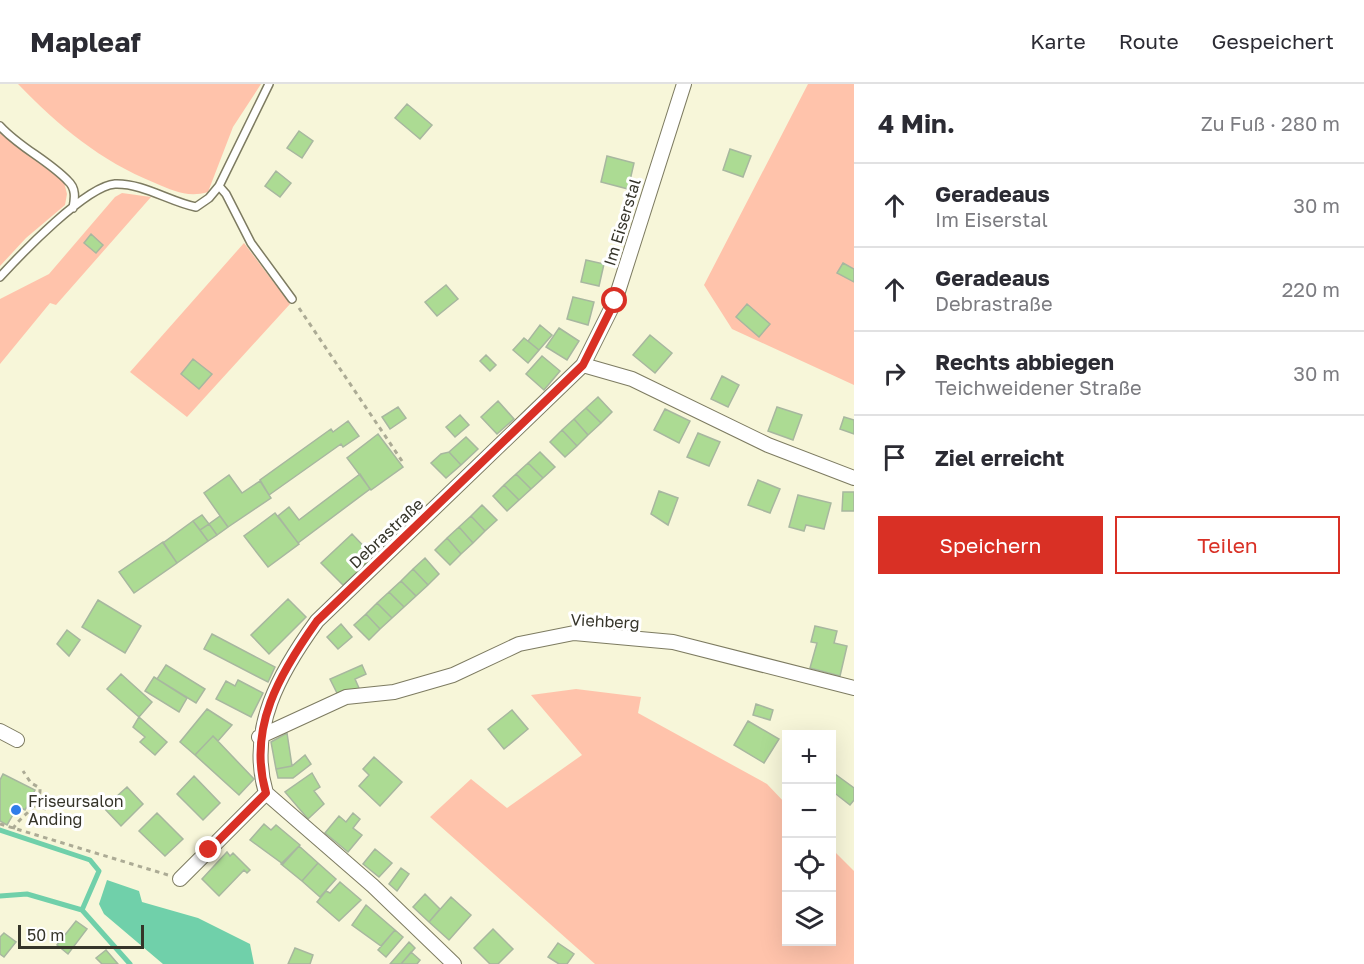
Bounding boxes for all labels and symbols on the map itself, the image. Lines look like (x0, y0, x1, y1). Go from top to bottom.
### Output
street label: Im Eiserstal (599, 176, 645, 268)
route start (601, 287, 627, 313)
street label: Debrastraße (345, 494, 427, 572)
street label: Viehberg (570, 609, 640, 633)
place label: Friseursalon Anding (28, 791, 124, 829)
marker: Friseursalon Anding (9, 803, 23, 817)
route end (195, 836, 221, 862)
scale bar (18, 922, 144, 950)

